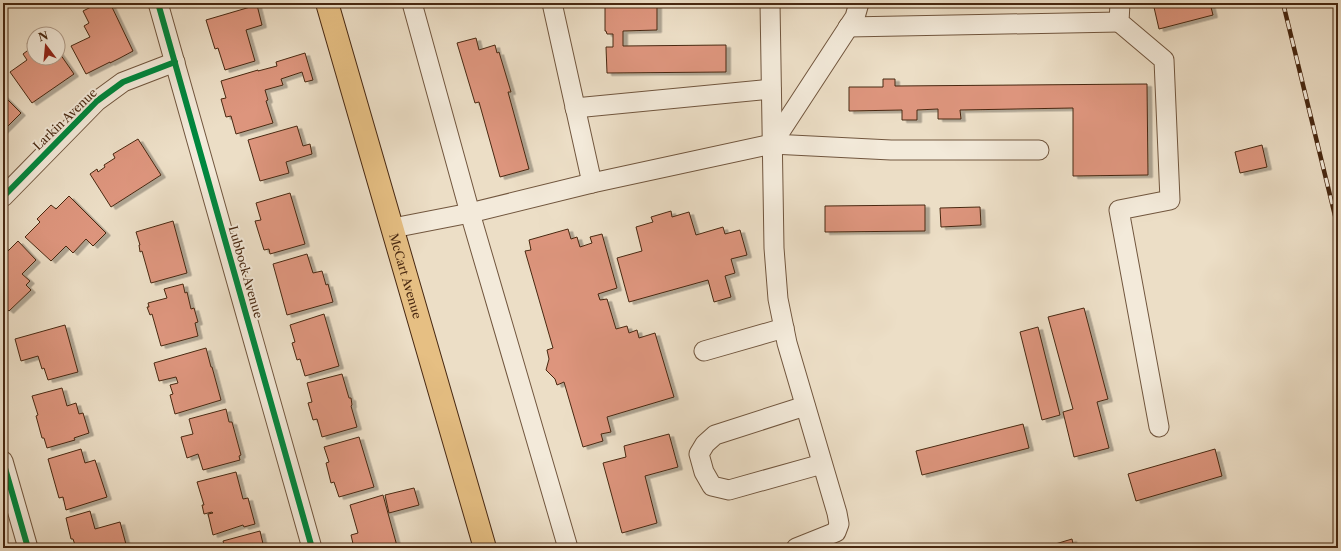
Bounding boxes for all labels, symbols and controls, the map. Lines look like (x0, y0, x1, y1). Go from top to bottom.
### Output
north arrow (26, 26, 66, 66)
text: N (37, 28, 50, 44)
street label: Larkin Avenue (30, 85, 100, 153)
street label: Lubbock Avenue (226, 224, 266, 320)
street label: McCart Avenue (387, 231, 426, 321)

